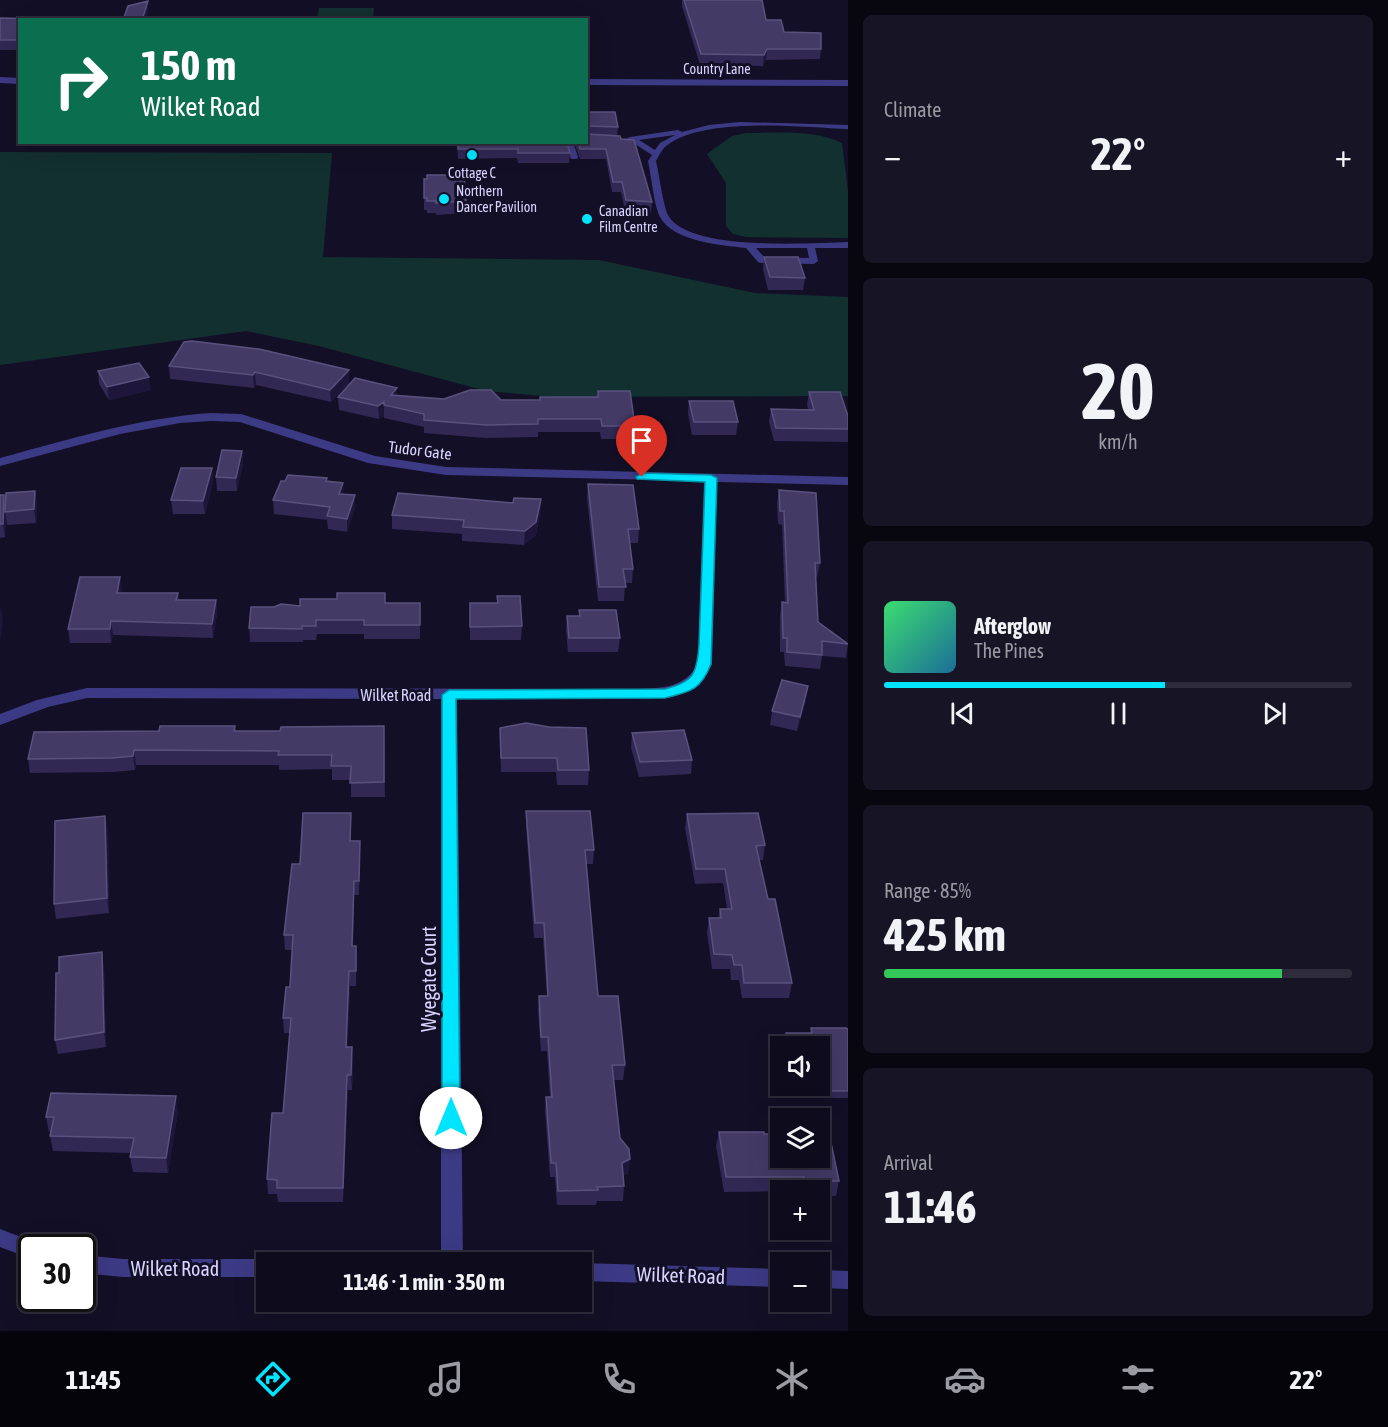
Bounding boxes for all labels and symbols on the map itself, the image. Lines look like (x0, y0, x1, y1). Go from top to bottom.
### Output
street label: Country Lane (683, 61, 751, 77)
marker: Cottage C (465, 148, 479, 162)
place label: Cottage C (448, 165, 497, 181)
place label: Northern Dancer Pavilion (456, 183, 537, 215)
marker: Northern Dancer Pavilion (437, 192, 451, 206)
place label: Canadian Film Centre (599, 203, 658, 235)
marker: Canadian Film Centre (580, 212, 594, 226)
pin (616, 415, 667, 477)
street label: Tudor Gate (387, 437, 453, 463)
street label: Wilket Road (361, 686, 431, 704)
street label: Wyegate Court (417, 926, 440, 1032)
position arrow (419, 1086, 483, 1150)
speed limit sign: 30 (18, 1234, 96, 1312)
street label: Wilket Road (131, 1257, 219, 1280)
street label: Wilket Road (636, 1262, 726, 1288)

